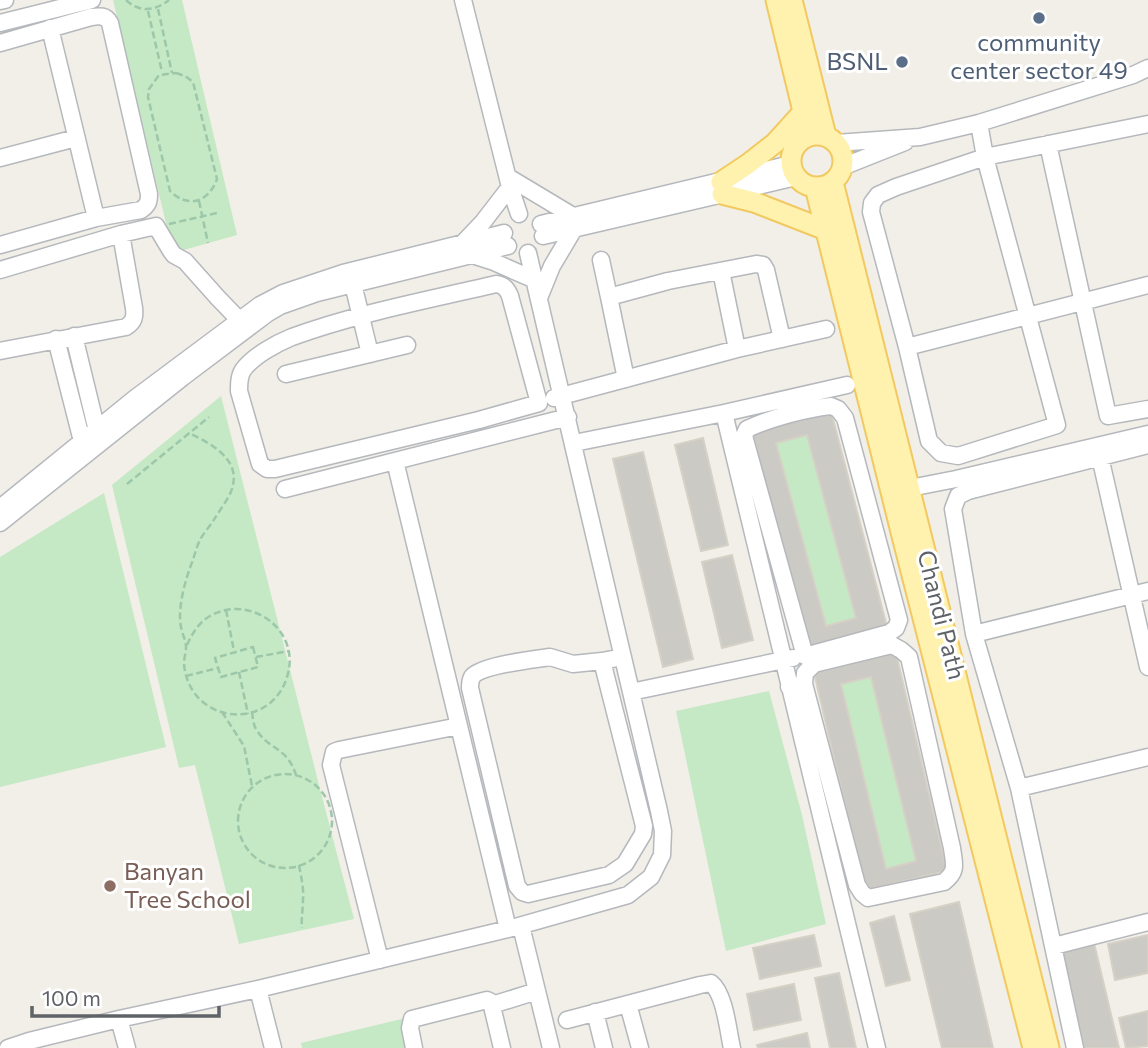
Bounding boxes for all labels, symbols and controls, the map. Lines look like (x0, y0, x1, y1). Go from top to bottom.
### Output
marker: community center sector 49 (1031, 10, 1047, 26)
place label: community center sector 49 (950, 27, 1128, 84)
place label: BSNL (827, 46, 888, 75)
marker: BSNL (894, 54, 910, 70)
street label: Chandi Path (912, 547, 973, 682)
place label: Banyan Tree School (124, 856, 251, 913)
marker: Banyan Tree School (102, 878, 118, 894)
scale bar (32, 974, 219, 1018)
text: 100 m (42, 985, 101, 1010)

